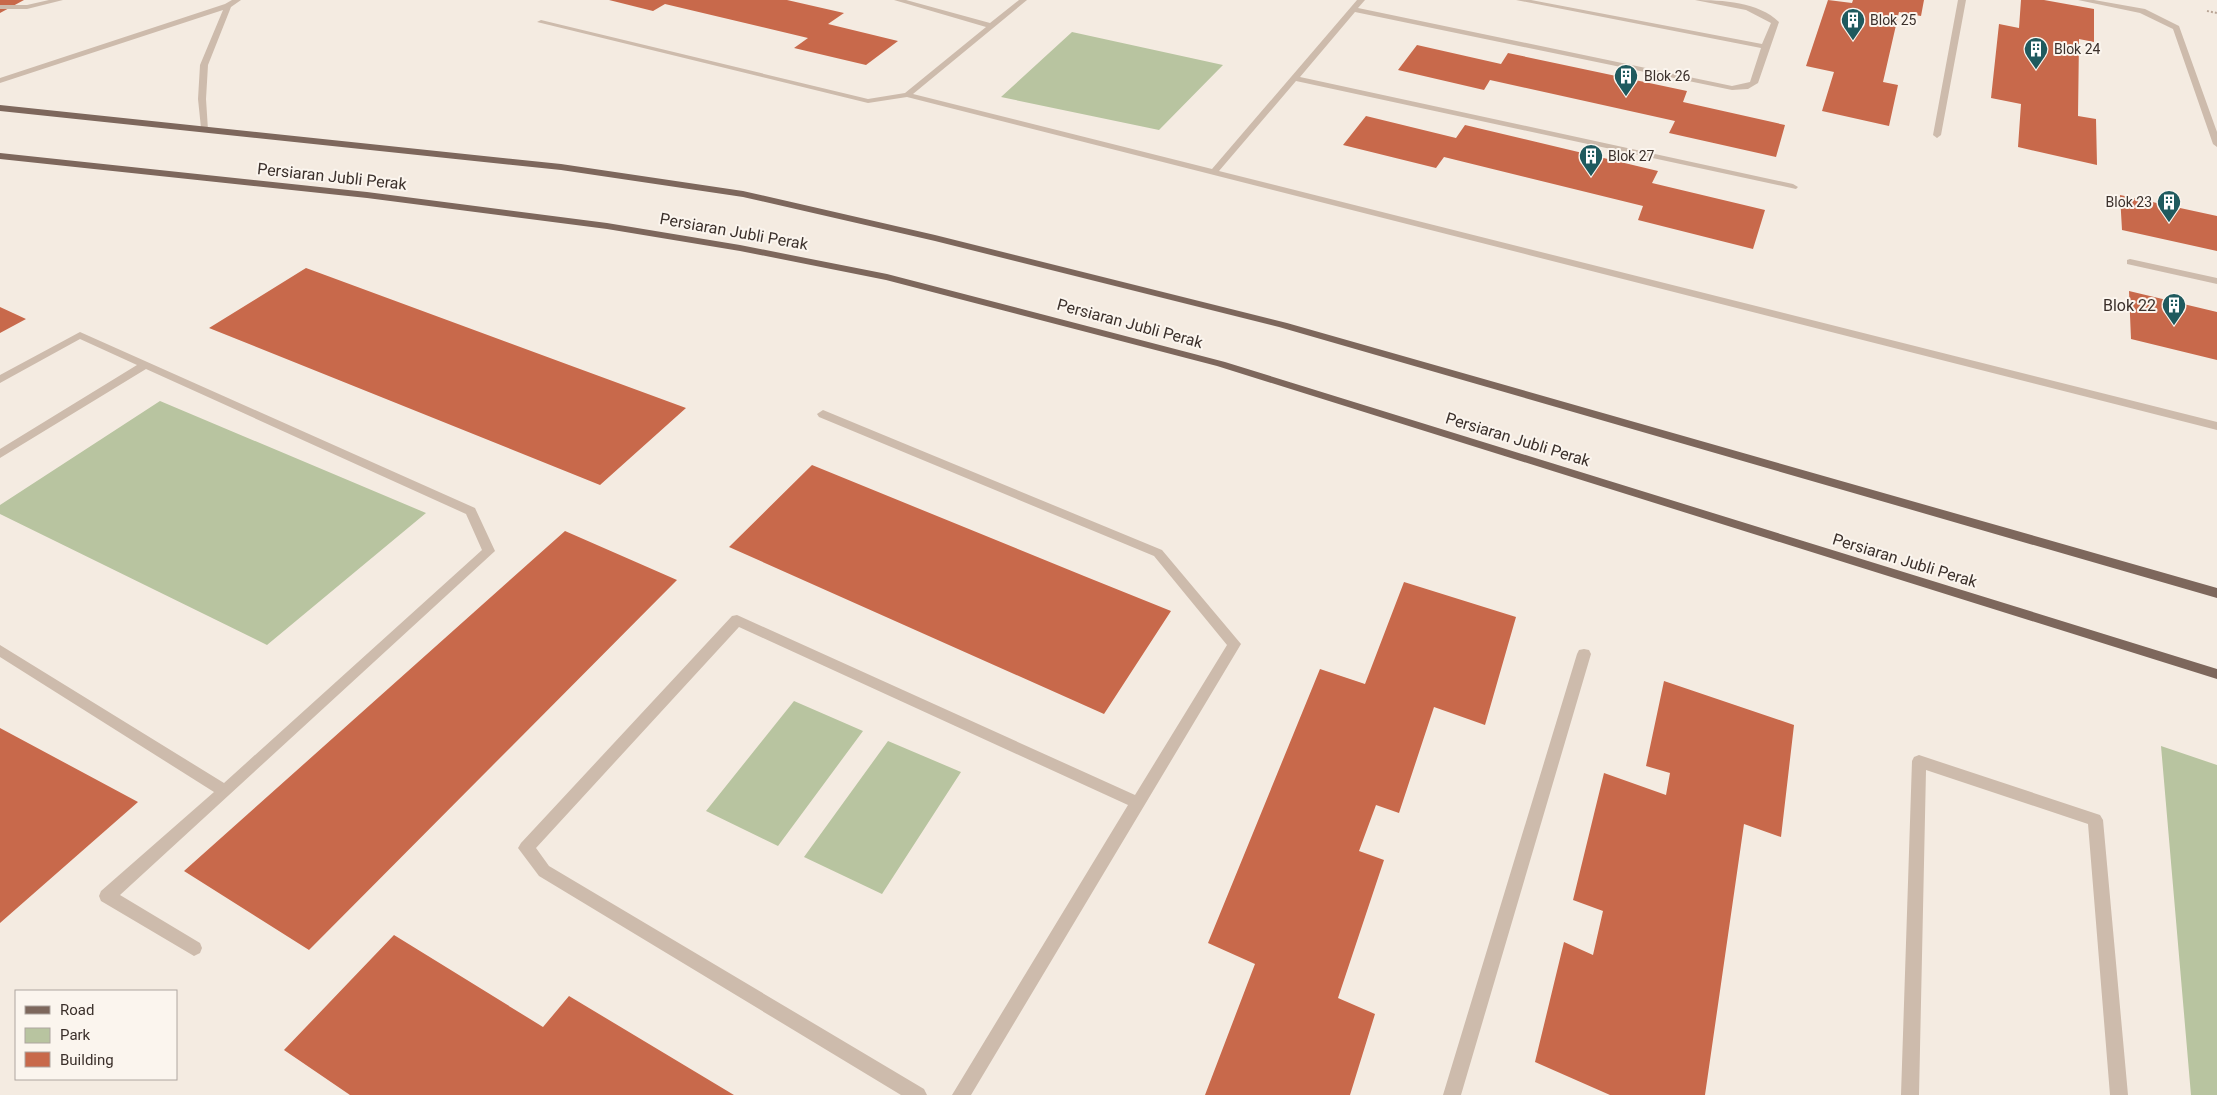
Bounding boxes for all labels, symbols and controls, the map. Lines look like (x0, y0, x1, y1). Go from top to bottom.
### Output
building icon: Blok 25 (1840, 7, 1866, 41)
place label: Blok 25 (1870, 12, 1917, 28)
building icon: Blok 24 (2023, 36, 2049, 70)
place label: Blok 24 (2054, 41, 2101, 57)
building icon: Blok 26 (1613, 63, 1639, 97)
place label: Blok 26 (1644, 68, 1691, 84)
building icon: Blok 27 (1578, 143, 1604, 177)
place label: Blok 27 (1608, 148, 1655, 164)
street label: Persiaran Jubli Perak (256, 159, 408, 194)
building icon: Blok 23 (2156, 189, 2182, 223)
place label: Blok 23 (2106, 194, 2152, 210)
street label: Persiaran Jubli Perak (658, 209, 810, 254)
building icon: Blok 22 (2161, 292, 2187, 326)
street label: Persiaran Jubli Perak (1055, 295, 1206, 352)
place label: Blok 22 (2103, 296, 2156, 315)
street label: Persiaran Jubli Perak (1443, 408, 1593, 471)
street label: Persiaran Jubli Perak (1830, 529, 1980, 592)
legend (15, 990, 178, 1080)
text: Road (60, 1001, 94, 1019)
text: Park (60, 1026, 91, 1044)
text: Building (60, 1051, 114, 1069)

